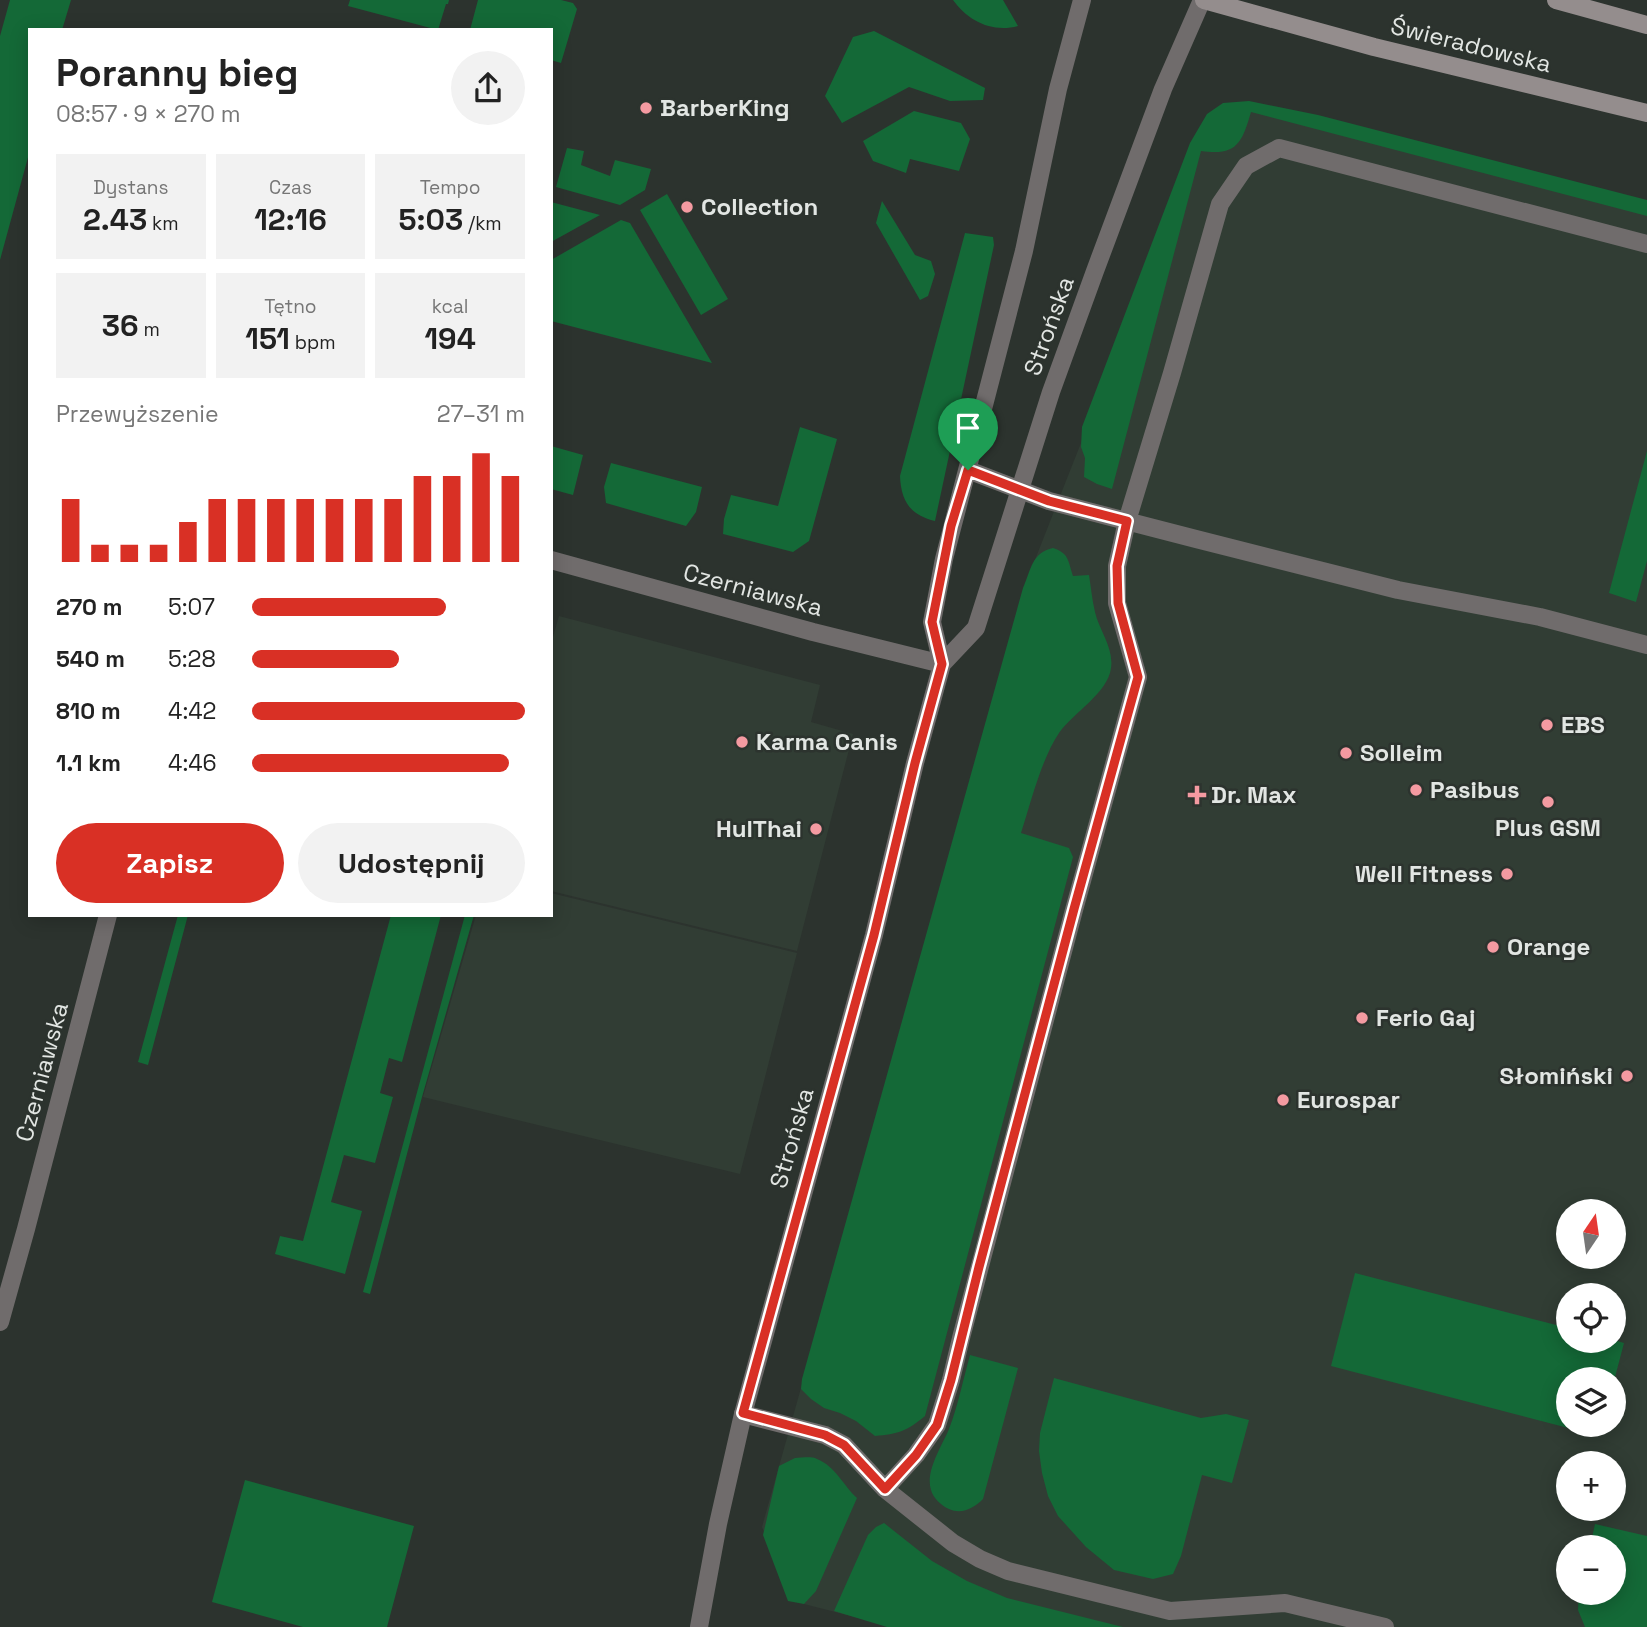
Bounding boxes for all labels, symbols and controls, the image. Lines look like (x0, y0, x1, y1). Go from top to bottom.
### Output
street label: Świeradowska (1388, 10, 1555, 79)
text: Poranny bieg (56, 49, 298, 97)
button: share (451, 51, 525, 125)
place label: BarberKing (660, 92, 789, 123)
text: 08:57 · 9 × 270 m (56, 99, 241, 129)
marker: BarberKing (638, 100, 654, 116)
text: Dystans (93, 175, 168, 200)
text: Czas (269, 175, 312, 200)
text: Tempo (420, 175, 481, 200)
place label: Collection (701, 191, 818, 222)
marker: Collection (679, 199, 695, 215)
text: 2.43 (83, 200, 147, 239)
text: 12:16 (254, 200, 327, 239)
text: 5:03 (399, 200, 463, 239)
text: km (147, 211, 179, 236)
text: /km (463, 211, 502, 236)
street label: Strońska (1016, 272, 1081, 380)
text: Tętno (264, 294, 317, 319)
text: kcal (432, 294, 469, 319)
text: 36 (102, 306, 139, 345)
text: m (139, 317, 160, 342)
text: 151 (245, 319, 290, 358)
text: 194 (425, 319, 476, 358)
text: bpm (290, 330, 336, 355)
pin (938, 398, 998, 470)
text: Przewyższenie (56, 399, 219, 429)
text: 27–31 m (437, 399, 525, 429)
icon: arrive (949, 409, 987, 447)
street label: Czerniawska (680, 556, 826, 623)
text: 270 m (56, 592, 122, 622)
text: 5:07 (168, 592, 215, 622)
text: 540 m (56, 644, 125, 674)
text: 5:28 (168, 644, 216, 674)
text: 810 m (56, 696, 121, 726)
text: 4:42 (168, 696, 216, 726)
place label: EBS (1561, 709, 1605, 740)
marker: EBS (1539, 717, 1555, 733)
place label: Karma Canis (756, 726, 898, 757)
marker: Karma Canis (734, 734, 750, 750)
place label: Solleim (1360, 737, 1443, 768)
marker: Solleim (1338, 745, 1354, 761)
text: 1.1 km (56, 748, 121, 778)
text: 4:46 (168, 748, 217, 778)
place label: Pasibus (1430, 774, 1520, 805)
place label: Dr. Max (1211, 779, 1296, 810)
marker: Pasibus (1408, 782, 1424, 798)
marker: Dr. Max (1189, 787, 1205, 803)
marker: Plus GSM (1540, 794, 1556, 810)
place label: Plus GSM (1495, 812, 1601, 843)
place label: HulThai (716, 813, 802, 844)
marker: HulThai (808, 821, 824, 837)
button: Zapisz (56, 823, 284, 903)
button: Udostępnij (298, 823, 525, 903)
place label: Well Fitness (1355, 858, 1493, 889)
marker: Well Fitness (1499, 866, 1515, 882)
place label: Orange (1507, 931, 1590, 962)
marker: Orange (1485, 939, 1501, 955)
street label: Czerniawska (8, 999, 75, 1145)
place label: Ferio Gaj (1376, 1002, 1475, 1033)
marker: Ferio Gaj (1354, 1010, 1370, 1026)
place label: Słomiński (1500, 1060, 1613, 1091)
marker: Słomiński (1619, 1068, 1635, 1084)
street label: Strońska (762, 1084, 821, 1192)
place label: Eurospar (1297, 1084, 1400, 1115)
marker: Eurospar (1275, 1092, 1291, 1108)
north arrow (1556, 1199, 1626, 1269)
map controls (1556, 1199, 1626, 1605)
button: locate (1556, 1283, 1626, 1353)
button: layers (1556, 1367, 1626, 1437)
button: + (1556, 1451, 1626, 1521)
button: − (1556, 1535, 1626, 1605)

